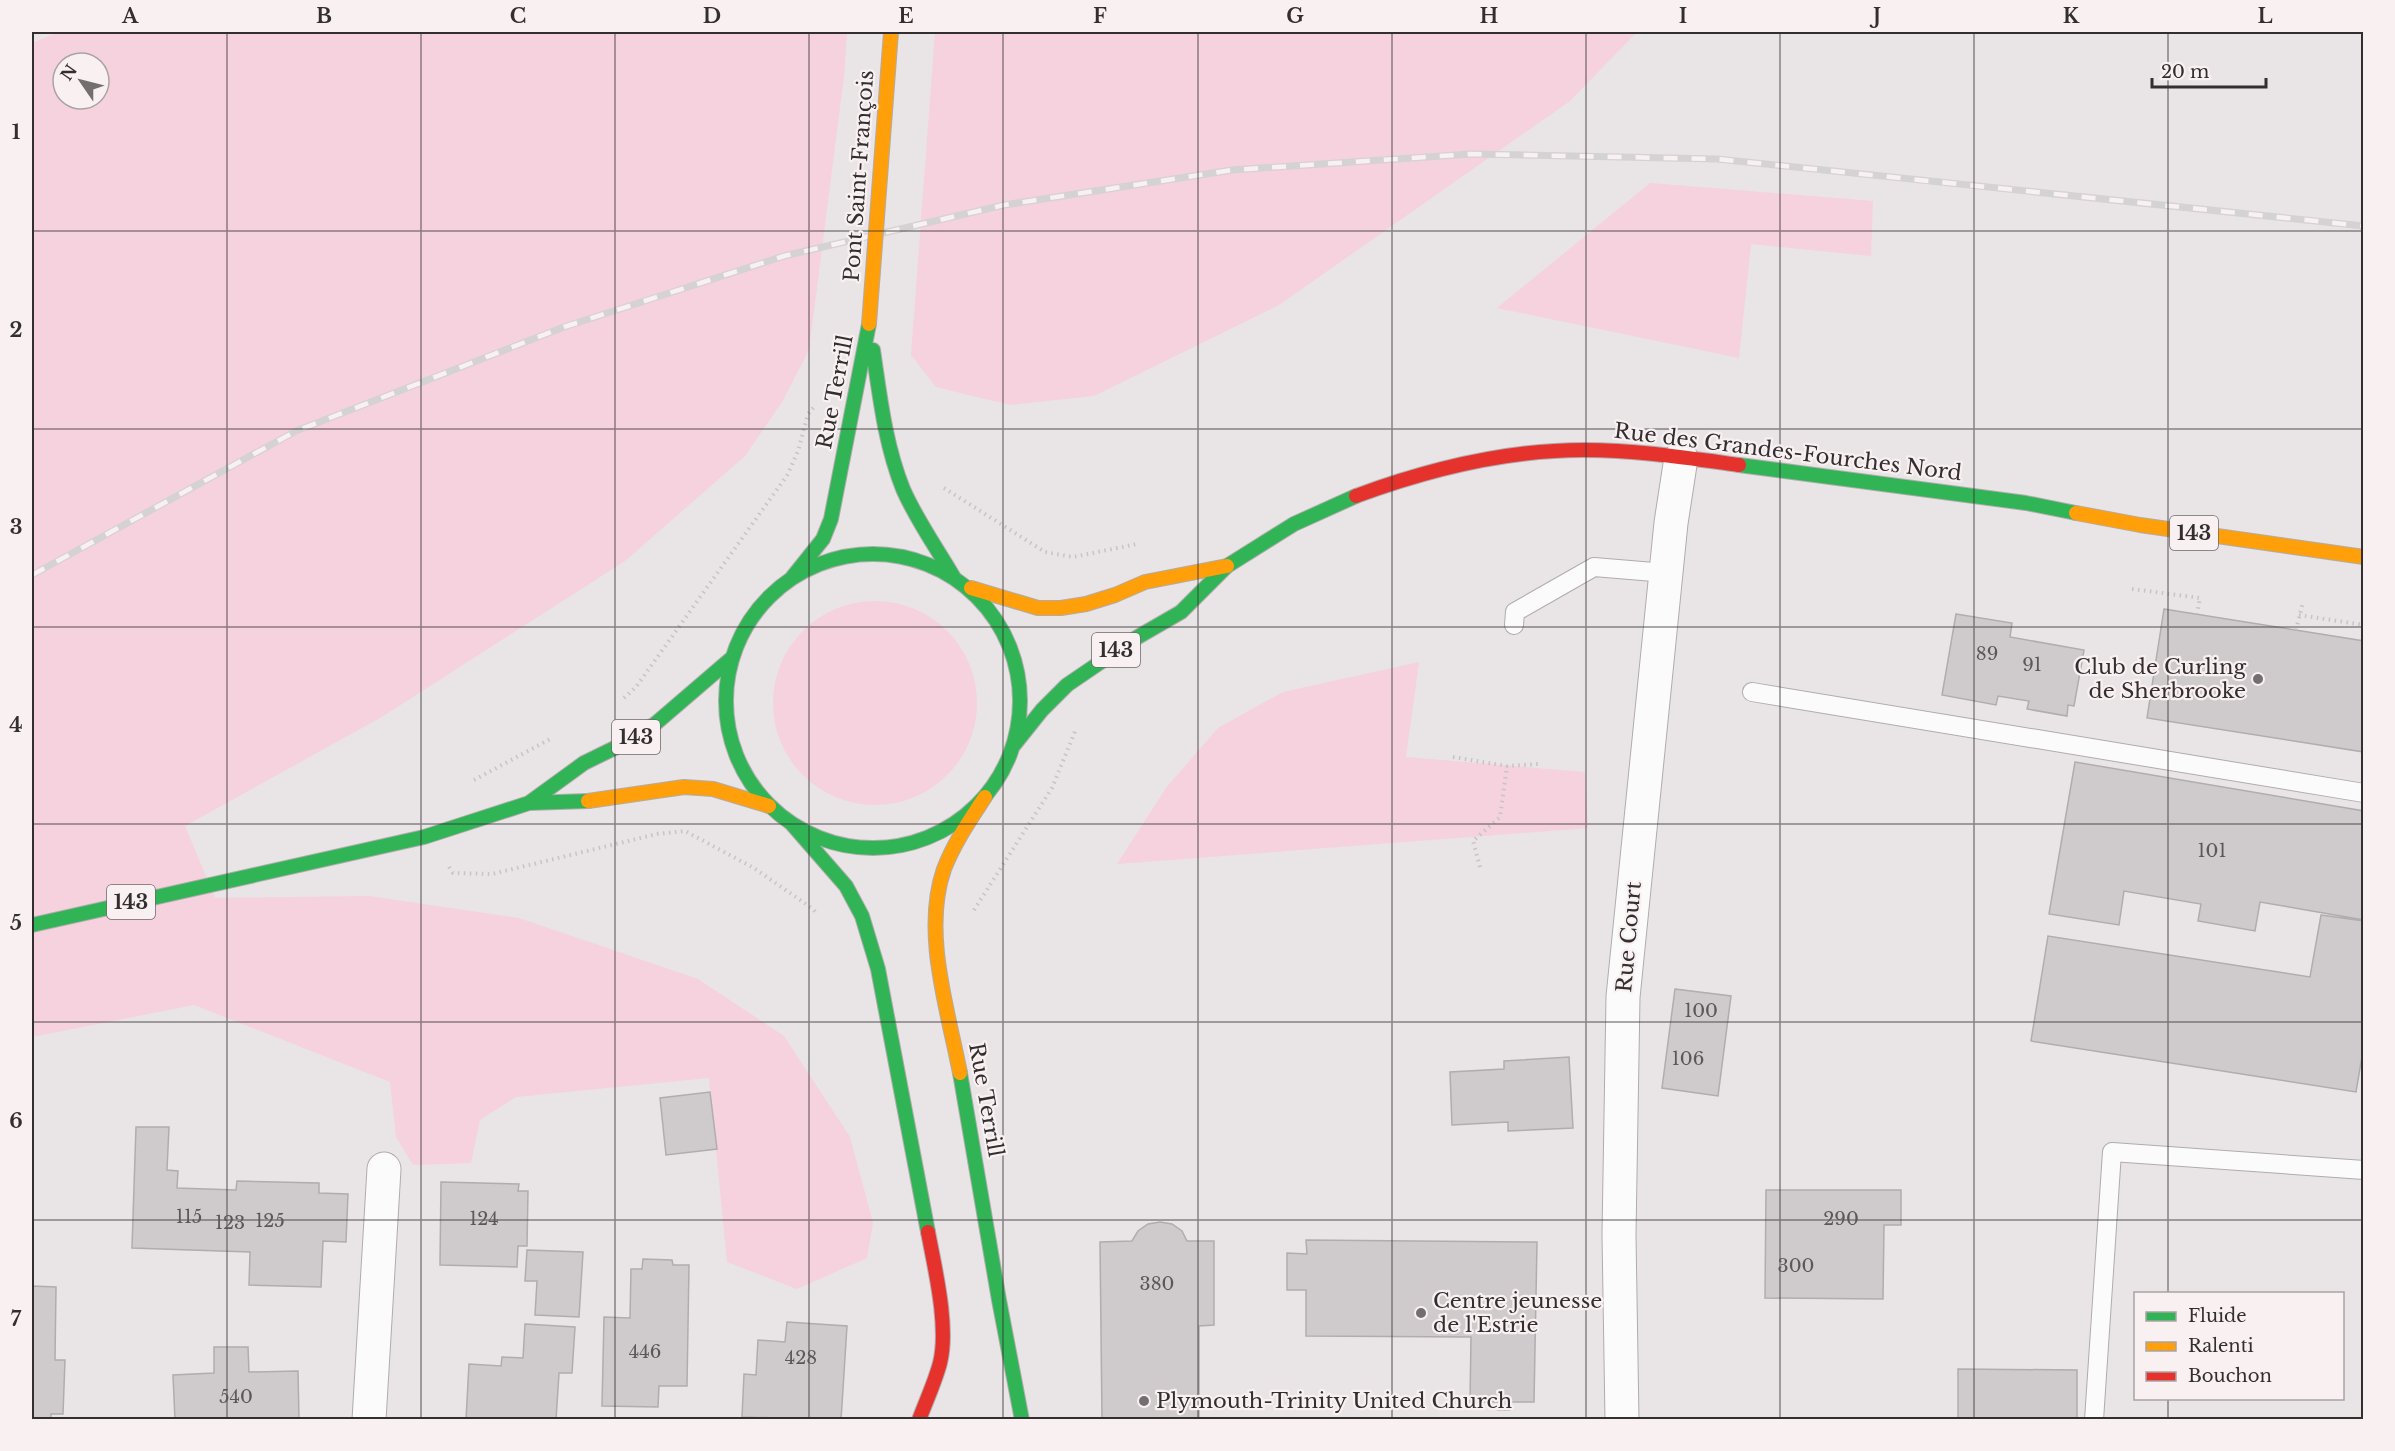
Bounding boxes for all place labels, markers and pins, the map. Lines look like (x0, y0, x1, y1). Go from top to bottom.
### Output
place label: Club de Curling de Sherbrooke (2074, 654, 2246, 704)
marker: Club de Curling de Sherbrooke (2251, 672, 2265, 686)
place label: Centre jeunesse de l'Estrie (1433, 1288, 1602, 1338)
marker: Centre jeunesse de l'Estrie (1414, 1306, 1428, 1320)
place label: Plymouth-Trinity United Church (1156, 1388, 1512, 1414)
marker: Plymouth-Trinity United Church (1137, 1394, 1151, 1408)

